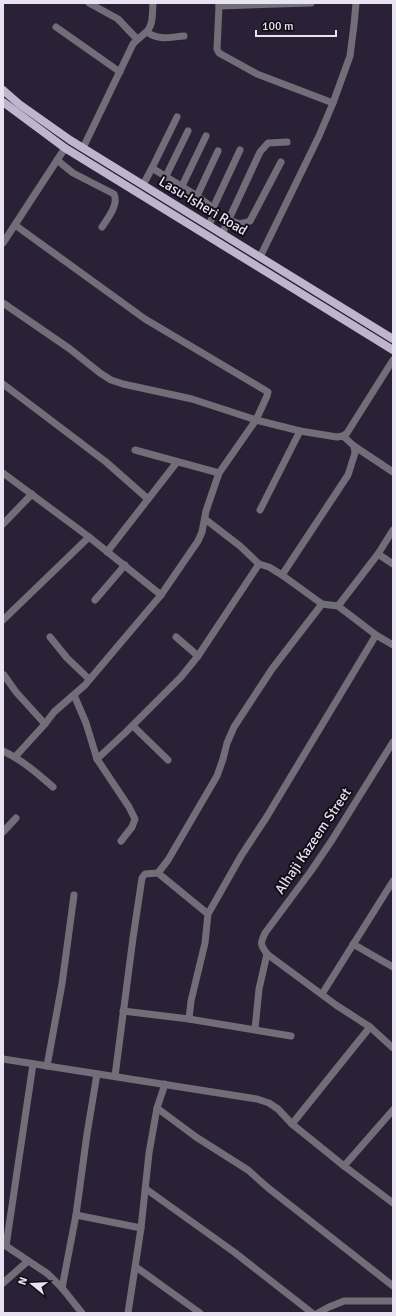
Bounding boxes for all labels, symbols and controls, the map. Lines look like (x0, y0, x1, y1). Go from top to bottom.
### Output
scale bar (256, 12, 336, 38)
text: 100 m (262, 19, 294, 34)
street label: Lasu-Isheri Road (156, 173, 250, 239)
street label: Alhaji Kazeem Street (271, 785, 355, 897)
north arrow (12, 1264, 52, 1304)
text: N (16, 1275, 30, 1287)

